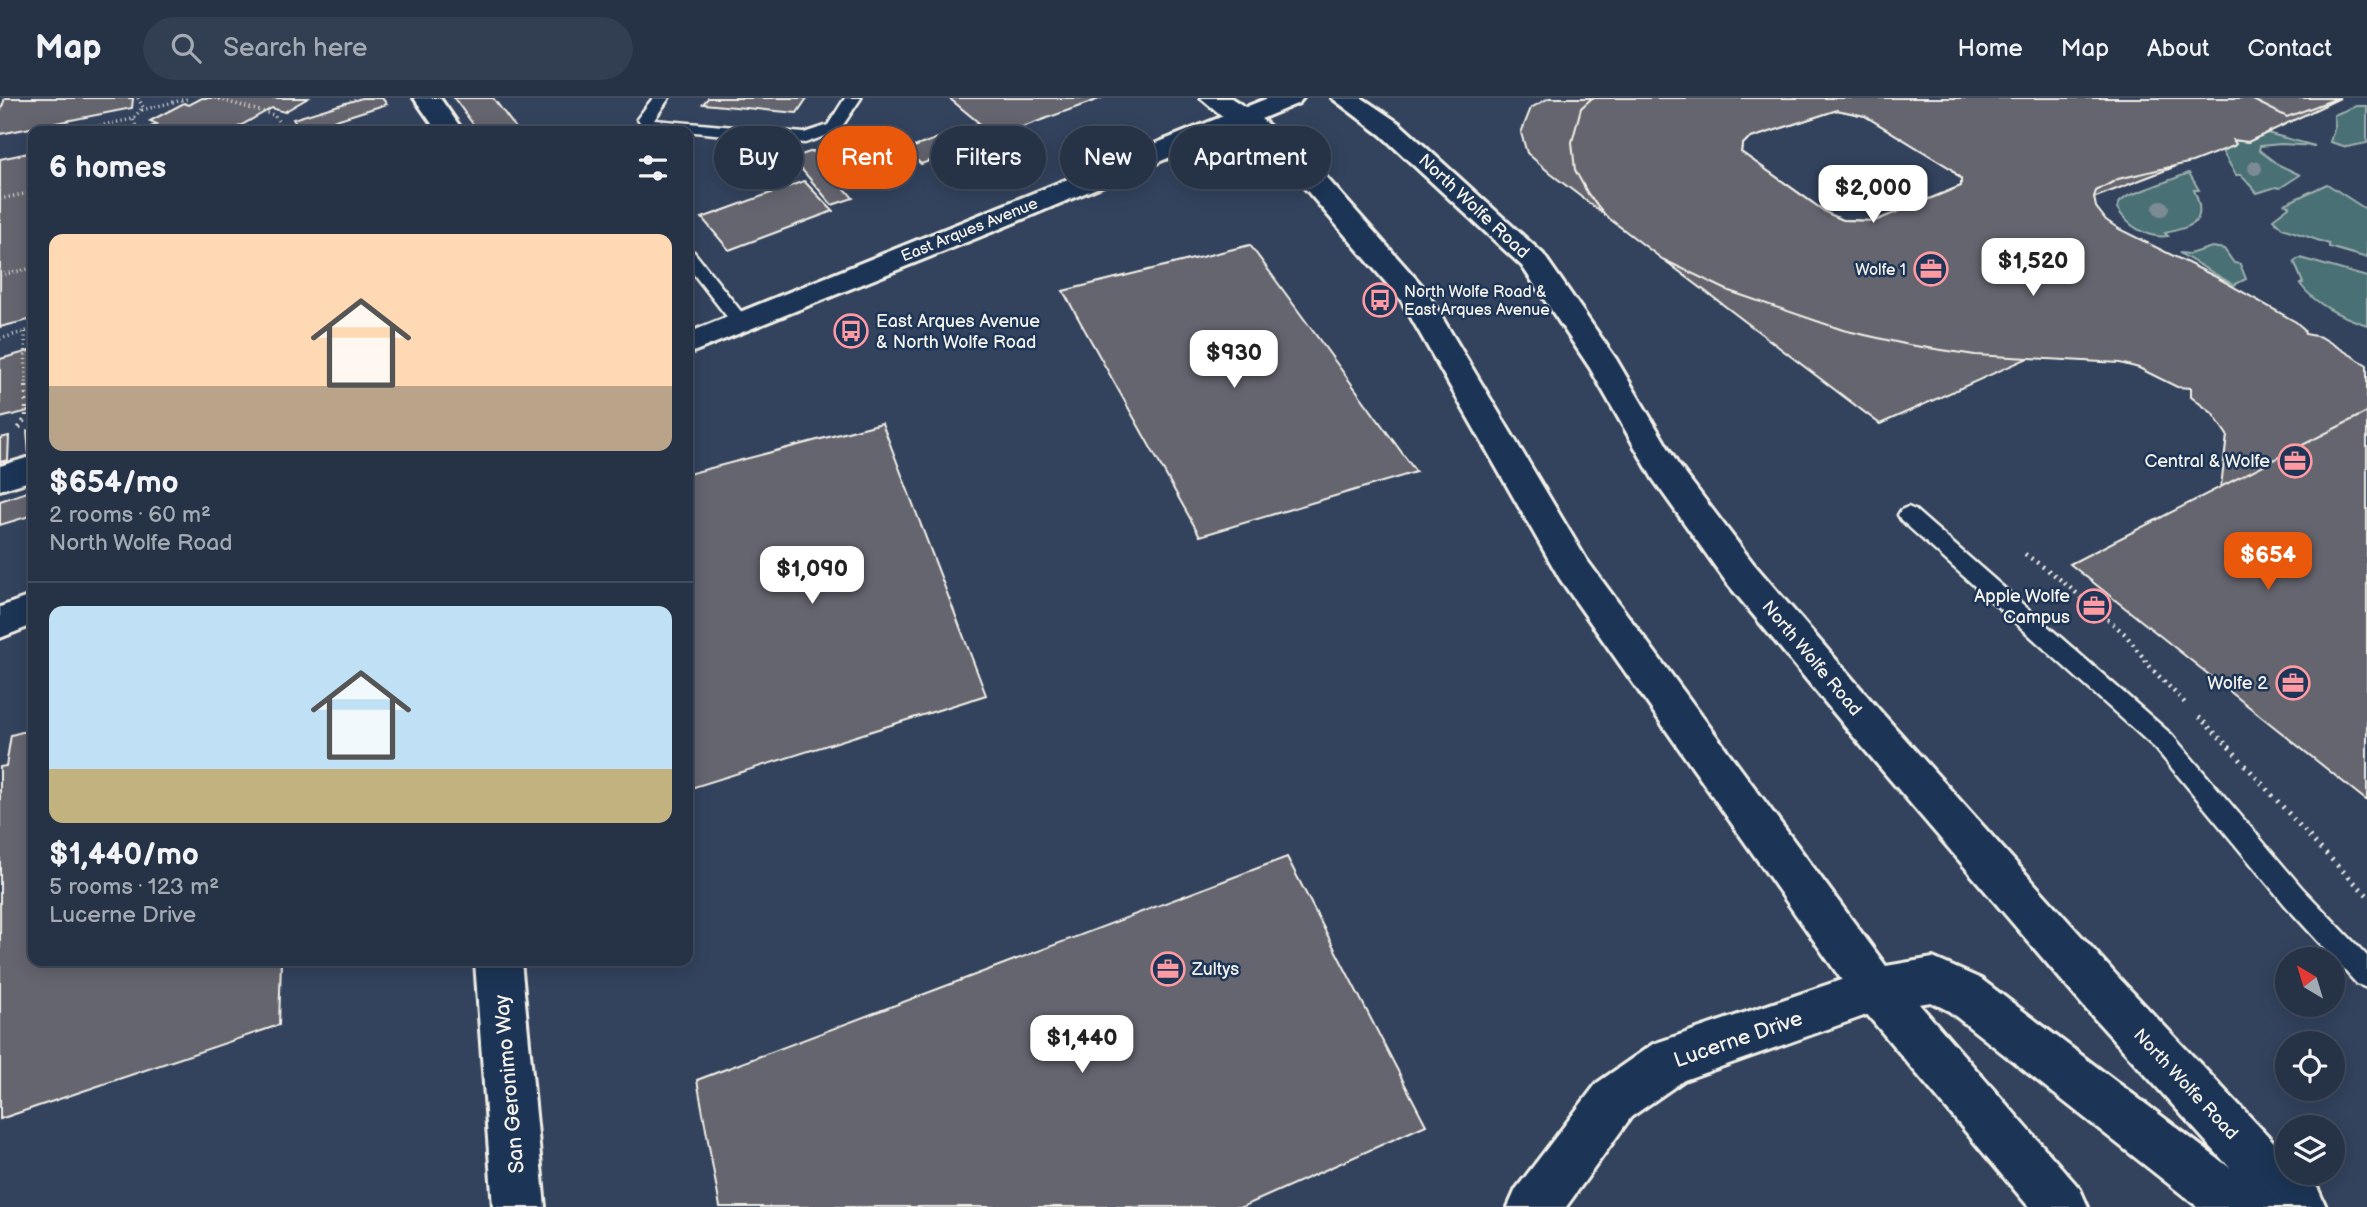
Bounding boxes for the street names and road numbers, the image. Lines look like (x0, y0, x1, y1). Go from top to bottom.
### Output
street label: North Wolfe Road (1414, 150, 1533, 263)
street label: East Arques Avenue (898, 194, 1041, 266)
street label: North Wolfe Road (1757, 597, 1866, 720)
street label: San Geronimo Way (489, 993, 530, 1175)
street label: Lucerne Drive (1671, 1006, 1806, 1073)
street label: North Wolfe Road (2129, 1025, 2242, 1144)

